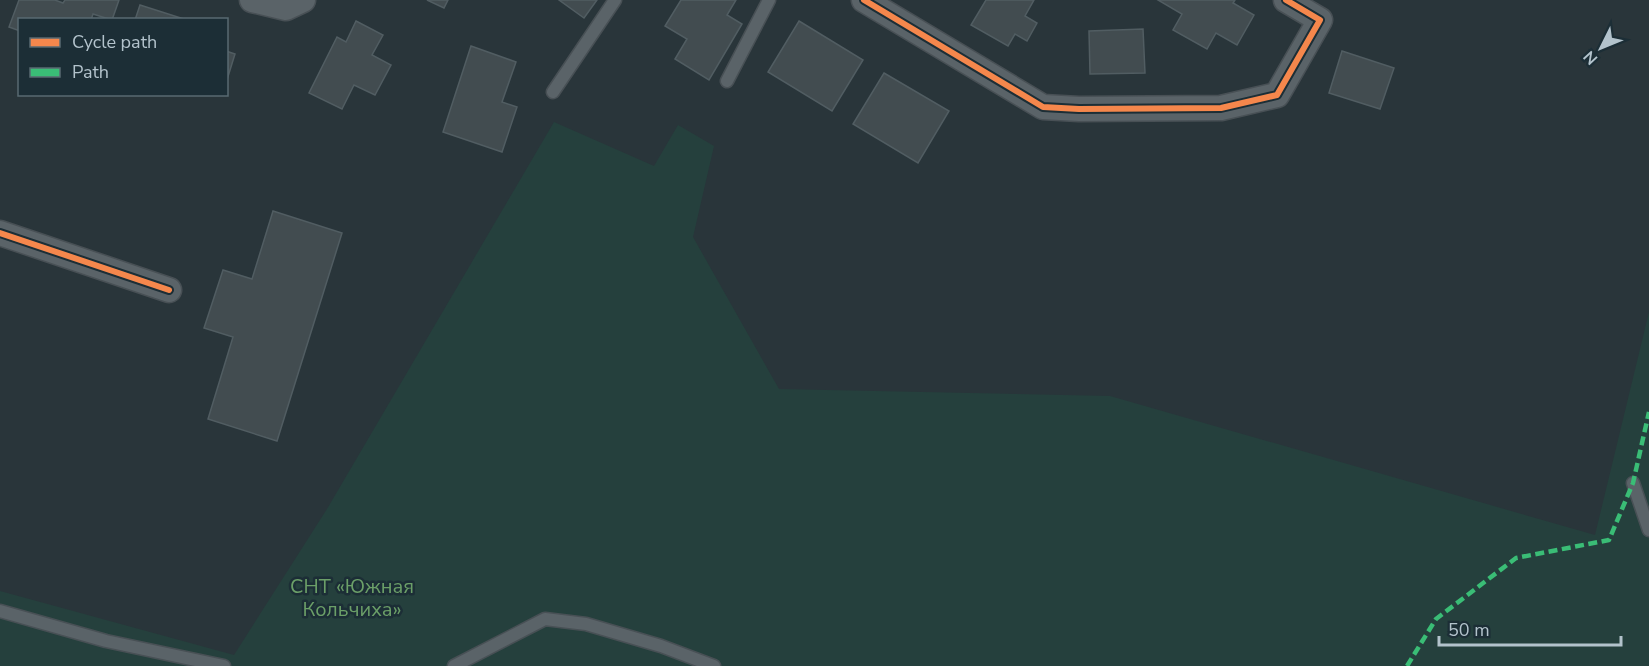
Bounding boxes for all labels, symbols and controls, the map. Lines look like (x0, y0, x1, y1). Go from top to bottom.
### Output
legend (18, 18, 228, 96)
north arrow (1571, 18, 1631, 78)
text: Cycle path (72, 30, 157, 54)
text: N (1579, 46, 1603, 69)
text: Path (72, 60, 109, 84)
park label: СНТ «Южная Кольчиха» (290, 573, 414, 623)
scale bar (1439, 609, 1620, 647)
text: 50 m (1448, 618, 1490, 642)

